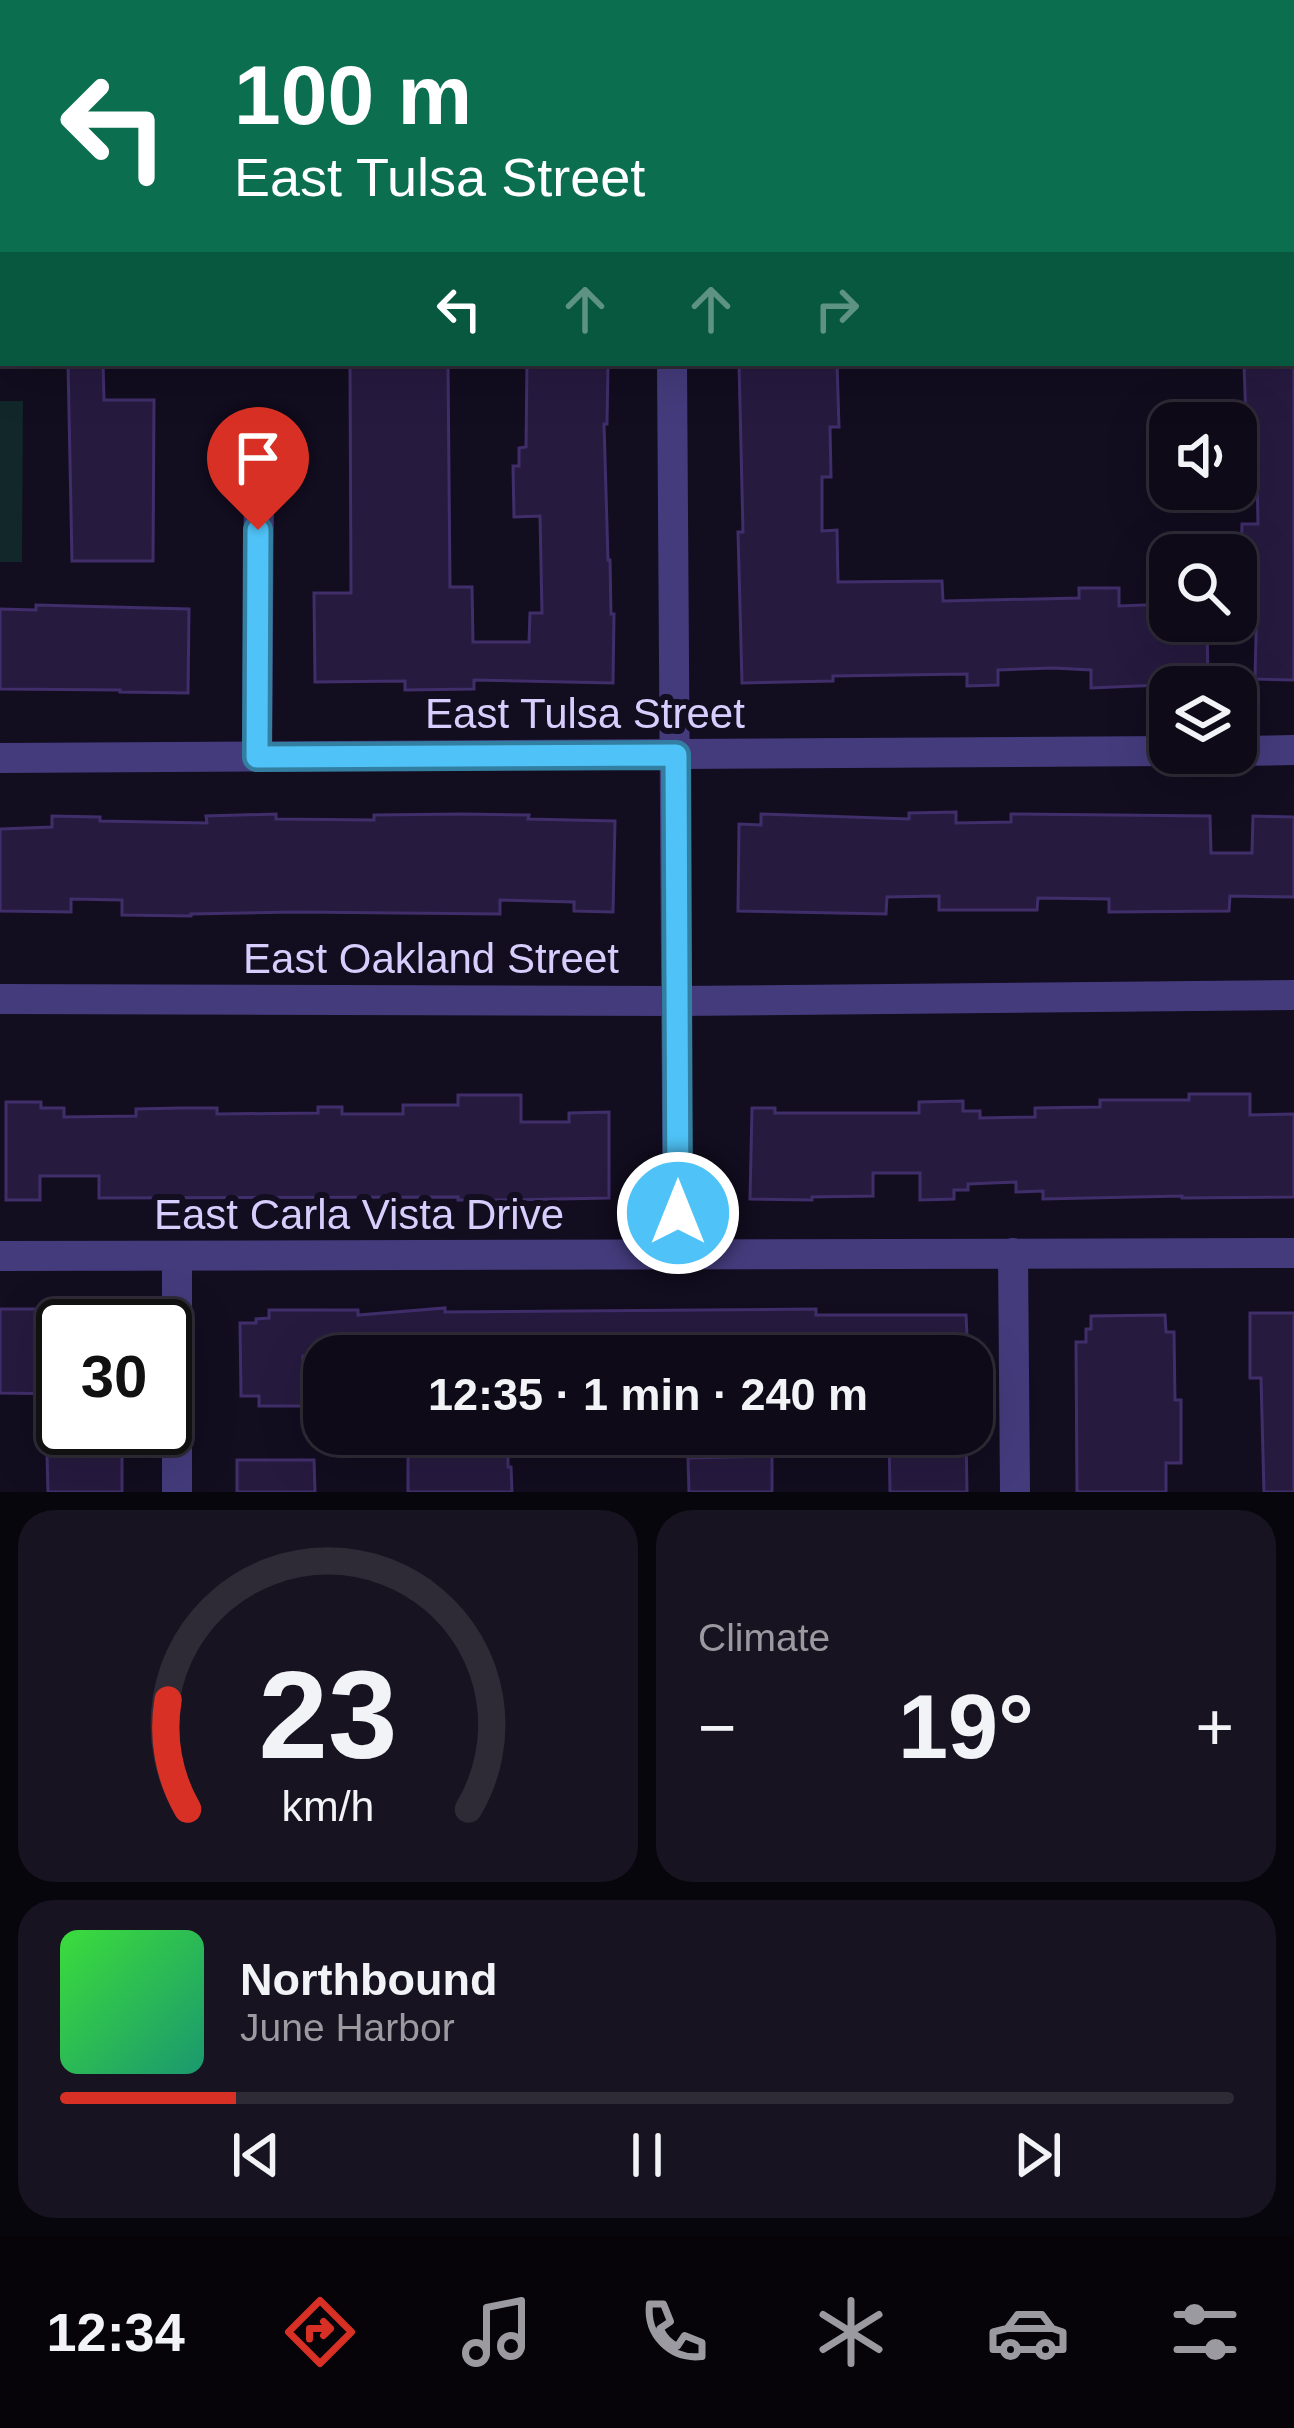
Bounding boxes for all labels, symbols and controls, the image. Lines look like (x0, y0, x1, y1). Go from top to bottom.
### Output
icon: left (36, 48, 192, 204)
text: 100 m (234, 48, 472, 142)
text: East Tulsa Street (234, 147, 645, 207)
icon: left (426, 276, 492, 342)
icon: ahead (552, 276, 618, 342)
icon: ahead (678, 276, 744, 342)
icon: right (804, 276, 870, 342)
map controls (1149, 402, 1257, 774)
button: sound (1149, 402, 1257, 510)
pin (207, 407, 309, 530)
icon: arrive (225, 425, 291, 491)
button: search (1149, 534, 1257, 642)
button: layers (1149, 666, 1257, 774)
street label: East Tulsa Street (425, 690, 745, 737)
street label: East Oakland Street (243, 935, 619, 982)
position arrow (615, 1150, 741, 1276)
street label: East Carla Vista Drive (154, 1191, 564, 1238)
speed limit sign: 30 (36, 1299, 192, 1455)
text: 12:35 · 1 min · 240 m (428, 1369, 868, 1420)
text: Climate (698, 1616, 830, 1659)
text: 23 (259, 1645, 397, 1784)
text: 19° (898, 1677, 1034, 1777)
text: − (698, 1690, 737, 1764)
text: + (1195, 1690, 1234, 1764)
text: km/h (282, 1782, 374, 1830)
text: Northbound (240, 1954, 497, 2005)
text: June Harbor (240, 2006, 455, 2049)
icon: previous (223, 2122, 289, 2188)
icon: pause (614, 2122, 680, 2188)
icon: next (1005, 2122, 1071, 2188)
icon: directions (278, 2290, 362, 2374)
icon: music (455, 2290, 539, 2374)
icon: phone (632, 2290, 716, 2374)
icon: climate (809, 2290, 893, 2374)
icon: car (986, 2290, 1070, 2374)
icon: filters (1163, 2290, 1247, 2374)
text: 12:34 (47, 2302, 185, 2362)

